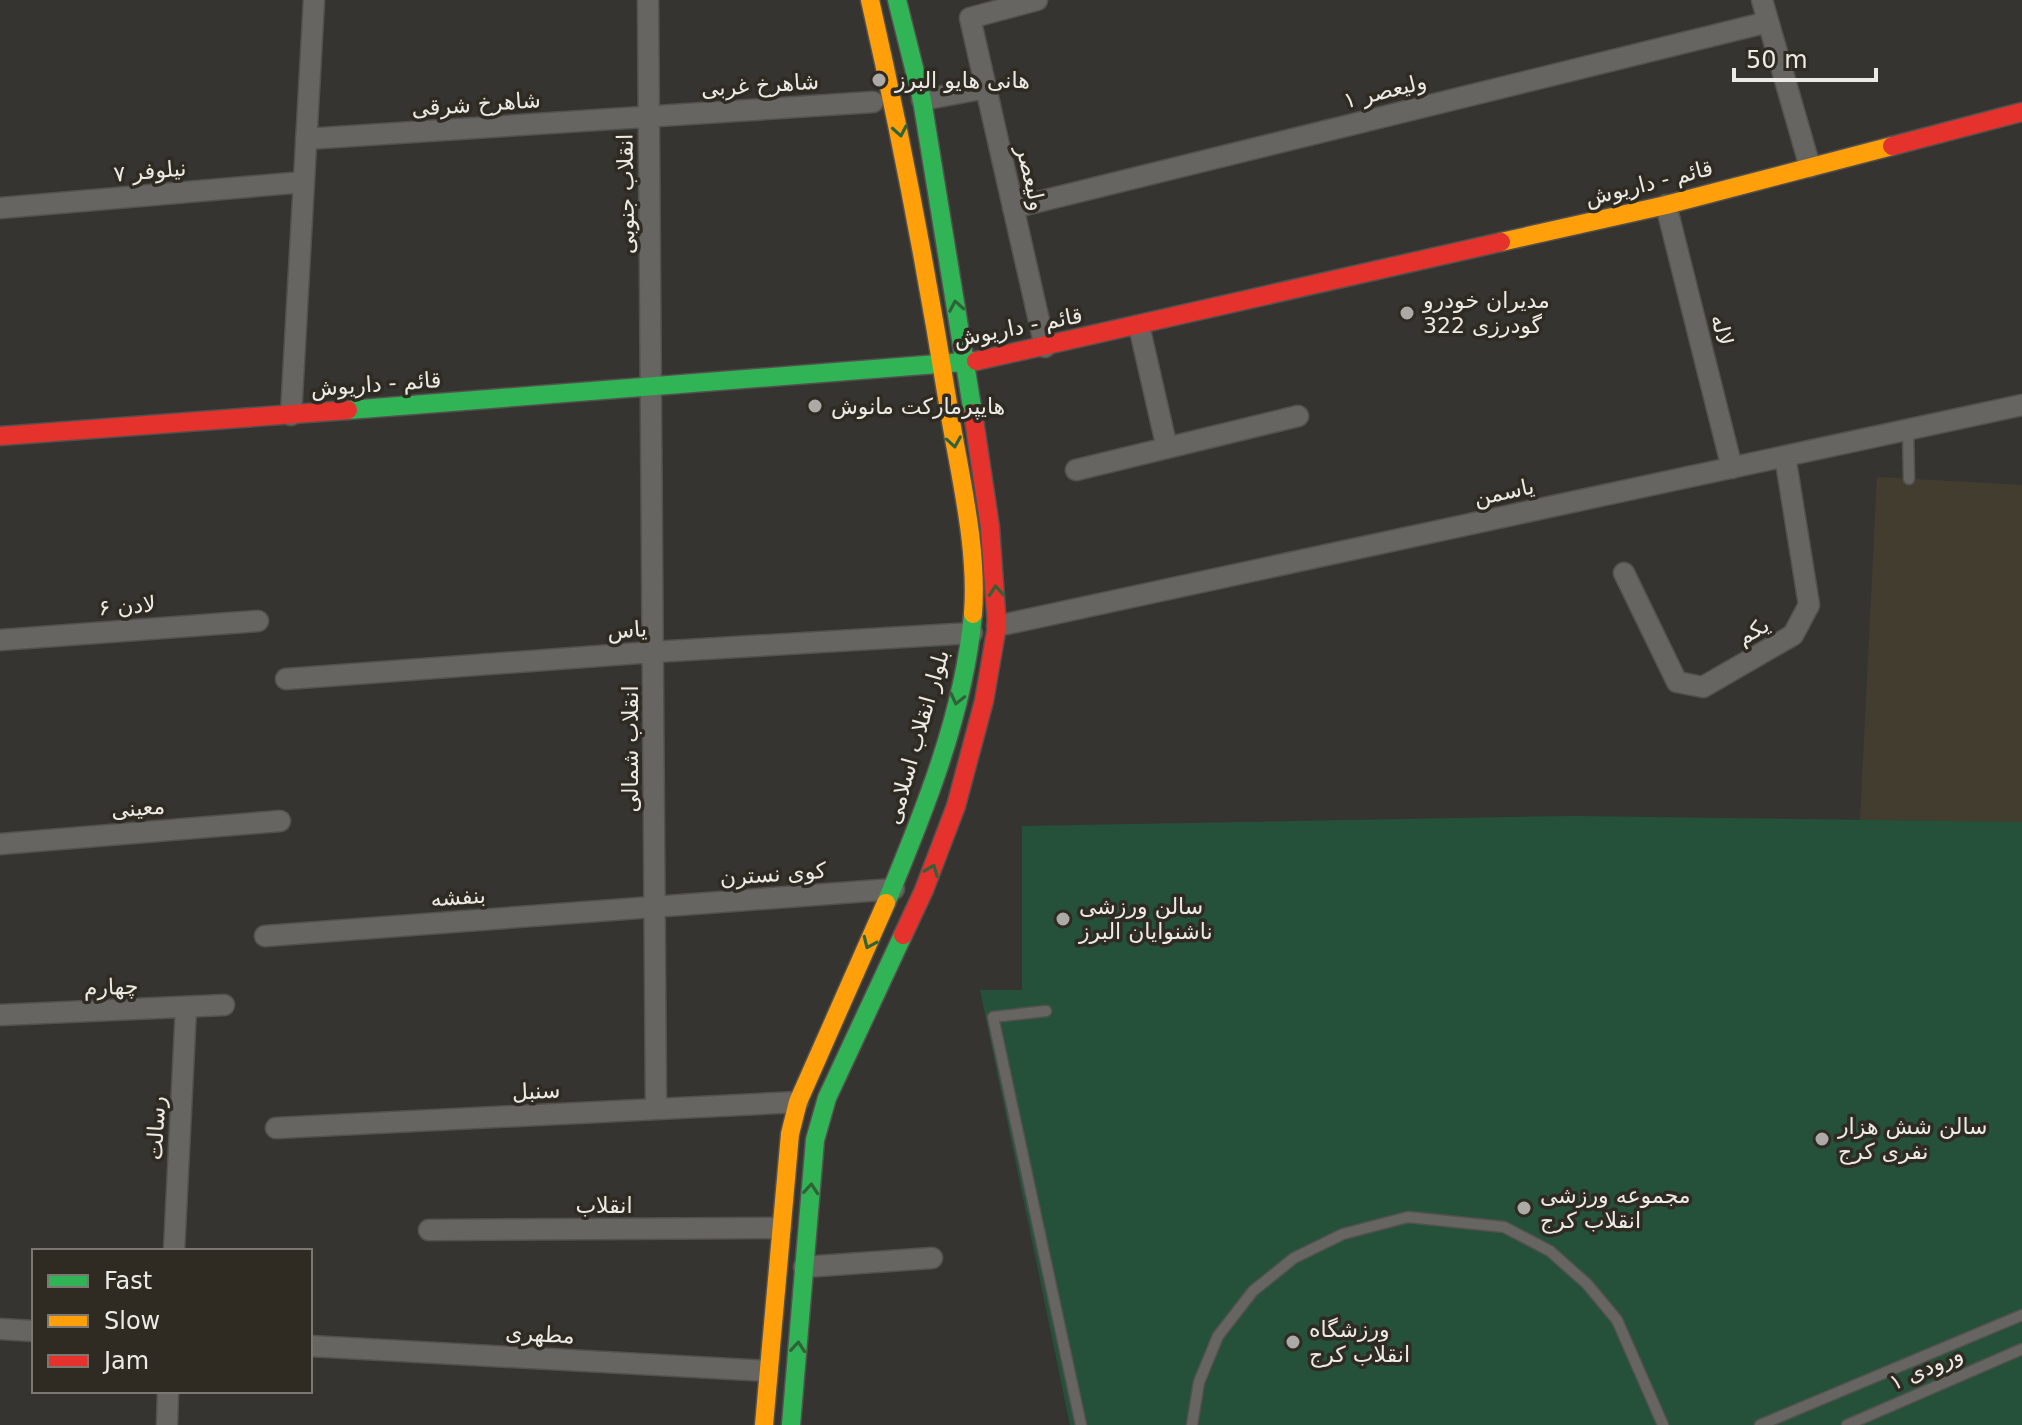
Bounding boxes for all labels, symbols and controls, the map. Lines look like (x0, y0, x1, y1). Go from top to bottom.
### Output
scale bar (1734, 32, 1876, 82)
text: 50 m (1746, 46, 1808, 74)
street label: شاهرخ غربی (700, 68, 820, 102)
place label: هانی هایو البرز (894, 68, 1030, 93)
street label: ولیعصر ۱ (1341, 69, 1429, 113)
marker: هانی هایو البرز (870, 71, 888, 89)
street label: شاهرخ شرقی (411, 87, 541, 121)
one-way arrow (890, 124, 907, 137)
street label: انقلاب جنوبی (612, 134, 640, 254)
street label: ولیعصر (1011, 142, 1051, 213)
street label: نیلوفر ۷ (113, 155, 187, 187)
street label: قائم - داریوش (1583, 155, 1716, 212)
place label: مدیران خودرو گودرزی 322 (1422, 288, 1550, 338)
one-way arrow (949, 299, 966, 313)
street label: قائم - داریوش (951, 302, 1085, 353)
marker: مدیران خودرو گودرزی 322 (1398, 304, 1416, 322)
street label: لاله (1706, 312, 1738, 348)
street label: قائم - داریوش (310, 367, 442, 402)
place label: هایپرمارکت مانوش (831, 394, 1005, 420)
marker: هایپرمارکت مانوش (806, 397, 824, 415)
one-way arrow (945, 435, 962, 449)
street label: یاسمن (1472, 473, 1536, 511)
one-way arrow (988, 584, 1005, 597)
street label: لادن ۶ (98, 592, 156, 620)
street label: یکم (1732, 612, 1774, 651)
street label: یاس (606, 616, 648, 645)
street label: بلوار انقلاب اسلامی (880, 647, 954, 827)
street label: انقلاب شمالی (618, 685, 643, 813)
one-way arrow (949, 691, 966, 705)
street label: معینی (110, 793, 166, 823)
street label: کوی نسترن (719, 858, 828, 890)
one-way arrow (922, 864, 939, 878)
street label: بنفشه (430, 883, 486, 911)
place label: سالن ورزشی ناشنوایان البرز (1078, 894, 1213, 944)
marker: سالن ورزشی ناشنوایان البرز (1054, 910, 1072, 928)
one-way arrow (863, 935, 879, 949)
street label: چهارم (83, 974, 139, 1000)
street label: سنبل (511, 1077, 561, 1105)
street label: رسالت (142, 1095, 170, 1161)
place label: سالن شش هزار نفری کرج (1837, 1114, 1988, 1165)
marker: سالن شش هزار نفری کرج (1813, 1130, 1831, 1148)
one-way arrow (802, 1182, 819, 1195)
place label: مجموعه ورزشی انقلاب کرج (1540, 1183, 1691, 1234)
street label: انقلاب (575, 1193, 633, 1218)
marker: مجموعه ورزشی انقلاب کرج (1515, 1199, 1533, 1217)
legend (32, 1249, 312, 1393)
text: Fast (104, 1267, 152, 1295)
text: Slow (104, 1307, 160, 1335)
place label: ورزشگاه انقلاب کرج (1309, 1317, 1410, 1368)
street label: مطهری (505, 1320, 575, 1348)
marker: ورزشگاه انقلاب کرج (1284, 1333, 1302, 1351)
one-way arrow (789, 1340, 806, 1353)
street label: ورودی ۱ (1885, 1341, 1967, 1395)
text: Jam (102, 1347, 149, 1375)

